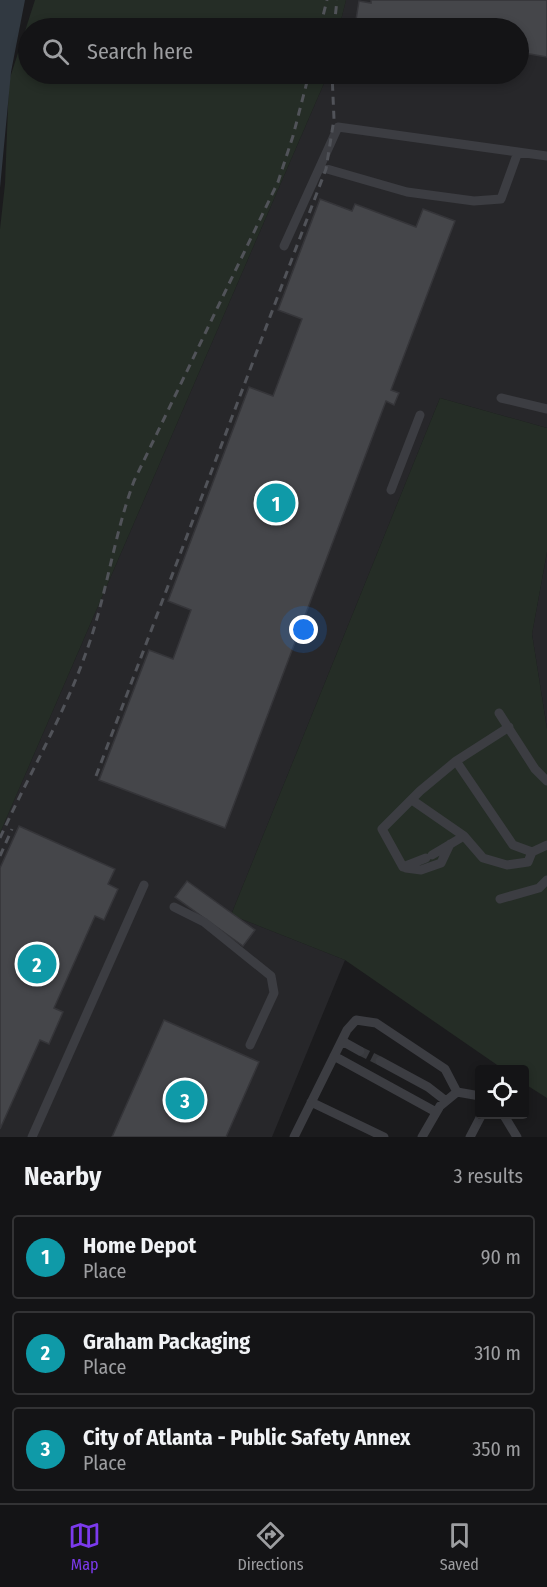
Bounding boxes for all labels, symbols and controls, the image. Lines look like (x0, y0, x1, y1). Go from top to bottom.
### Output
search box (18, 18, 529, 84)
icon: search (39, 35, 72, 68)
text: Search here (87, 38, 193, 65)
pin: 1 (256, 480, 296, 526)
your location (289, 615, 318, 644)
pin: 2 (18, 942, 57, 986)
map controls (475, 1065, 529, 1119)
button: locate (475, 1065, 529, 1119)
pin: 3 (166, 1078, 204, 1122)
text: Nearby (24, 1161, 101, 1192)
text: 3 results (454, 1164, 523, 1188)
text: Home Depot (83, 1232, 196, 1259)
text: 1 (41, 1245, 50, 1269)
text: 90 m (481, 1245, 521, 1269)
text: Place (83, 1259, 126, 1283)
text: Graham Packaging (83, 1328, 250, 1355)
text: 2 (41, 1341, 50, 1365)
text: 310 m (474, 1341, 521, 1365)
text: Place (83, 1355, 126, 1379)
text: City of Atlanta - Public Safety Annex (83, 1424, 410, 1451)
text: 3 (41, 1437, 50, 1461)
text: 350 m (472, 1437, 521, 1461)
text: Place (83, 1451, 126, 1475)
tab: Map (68, 1519, 101, 1574)
tab: Directions (237, 1519, 304, 1574)
tab: Saved (440, 1519, 479, 1574)

